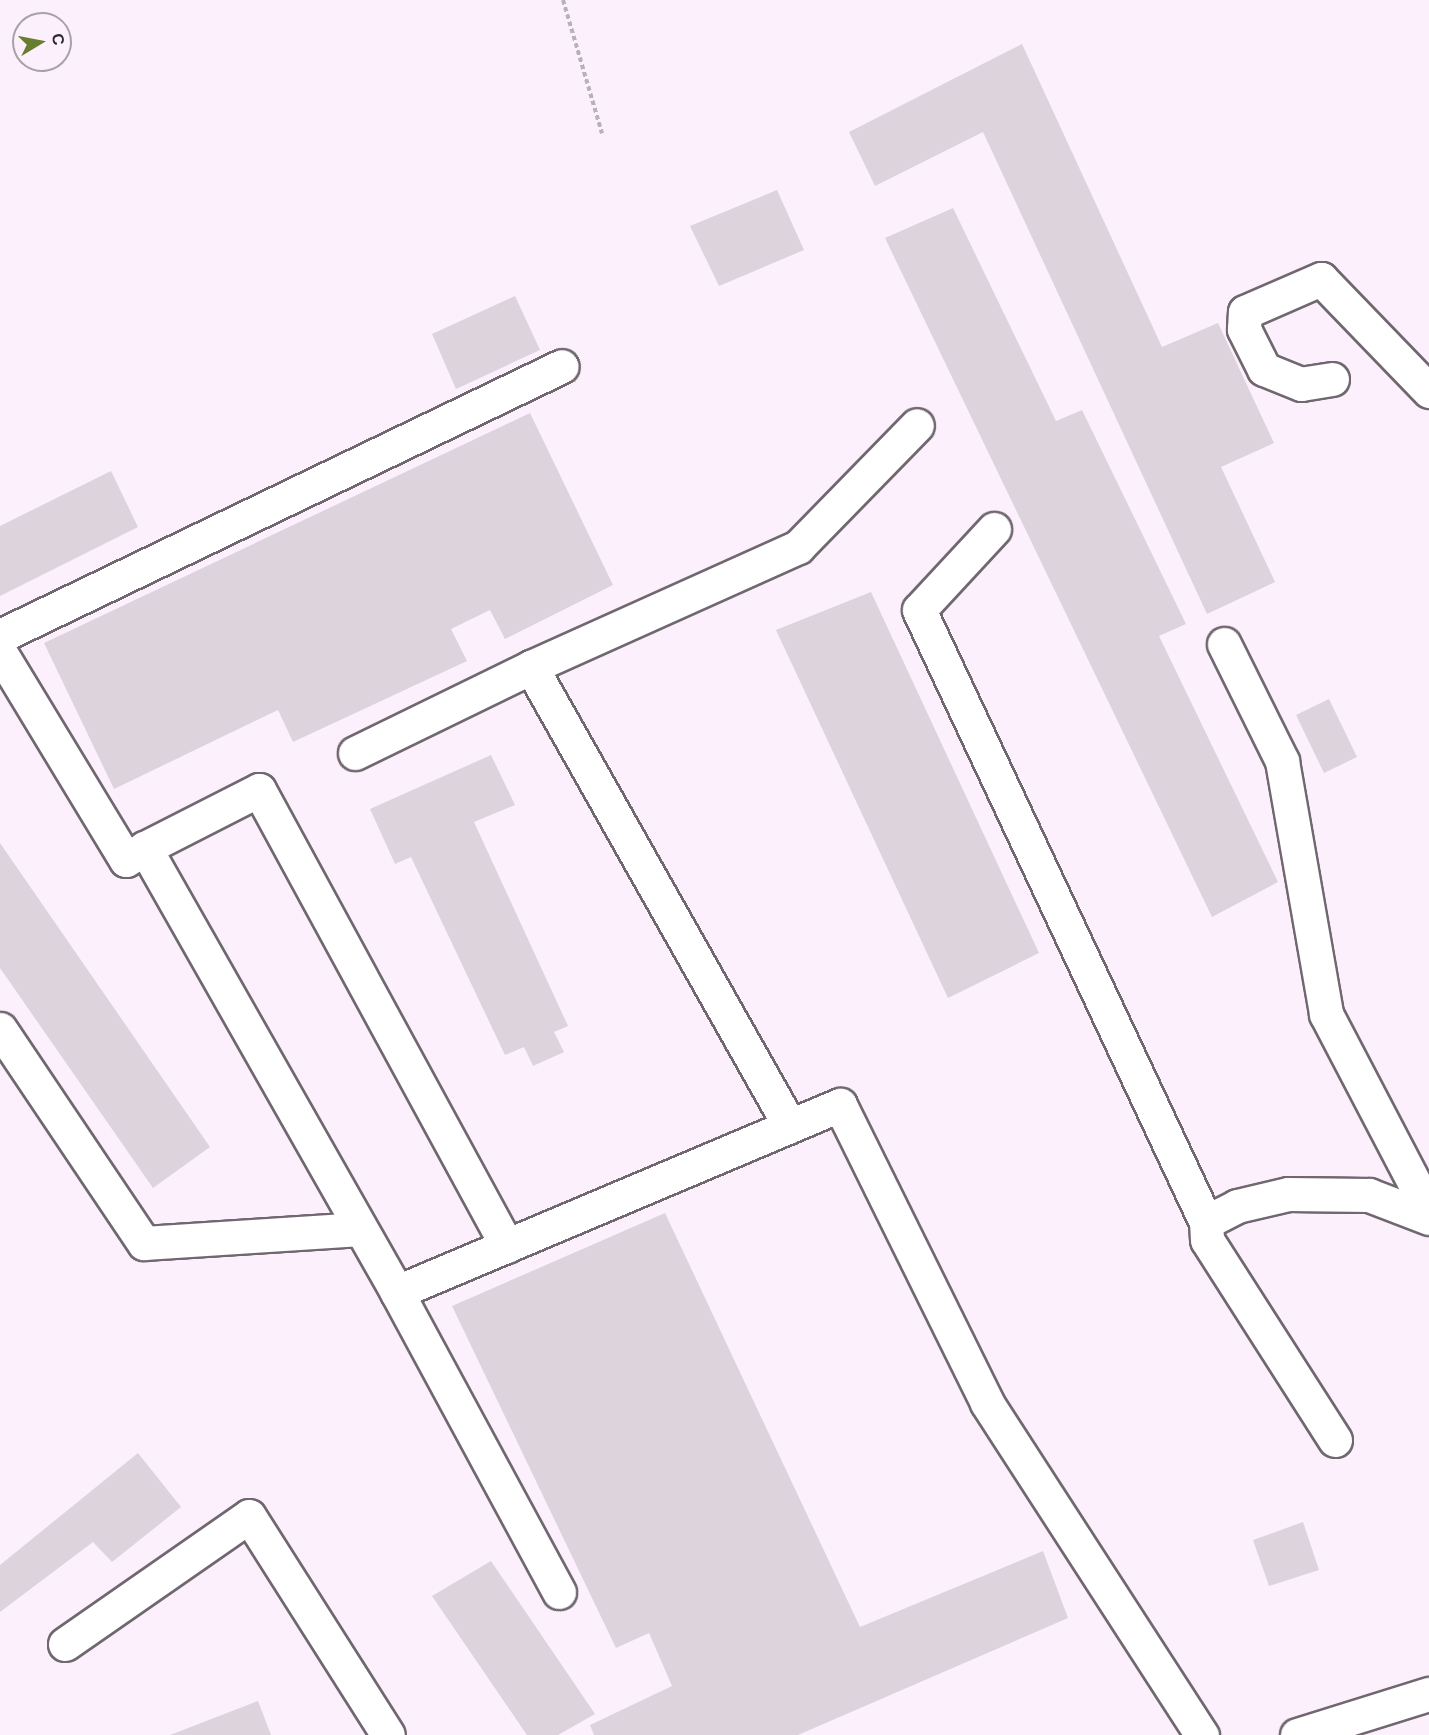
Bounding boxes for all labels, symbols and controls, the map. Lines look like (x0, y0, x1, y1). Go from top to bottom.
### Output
north arrow (12, 12, 72, 72)
text: С (48, 32, 69, 46)

